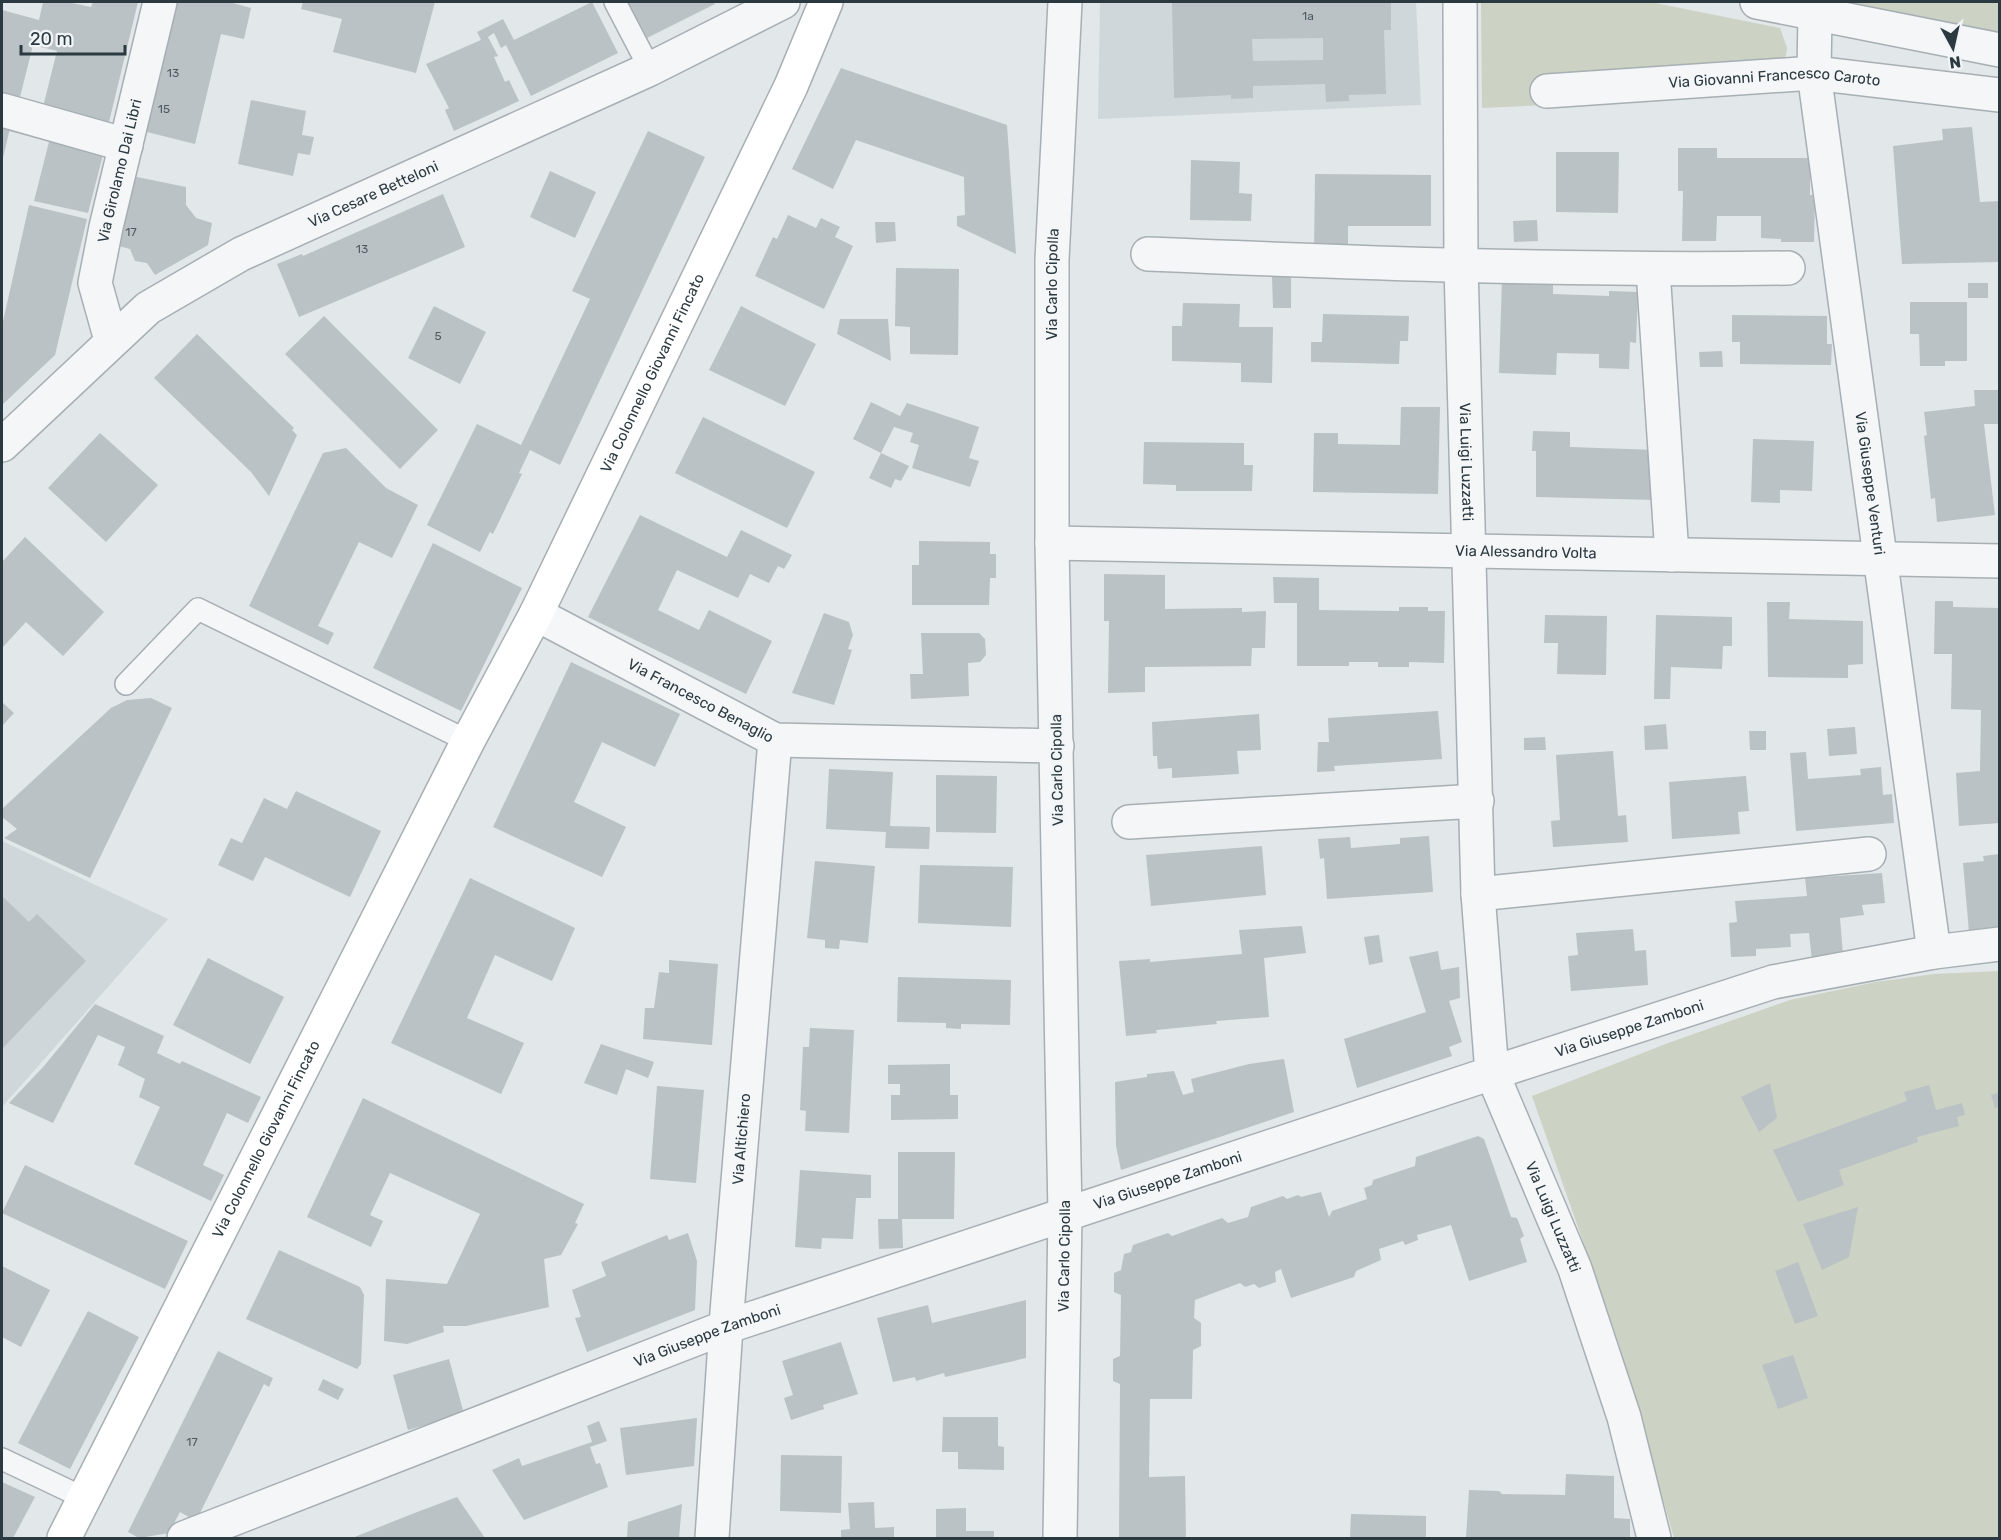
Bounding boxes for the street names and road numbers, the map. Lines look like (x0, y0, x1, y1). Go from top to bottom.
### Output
street label: Via Giovanni Francesco Caroto (1668, 64, 1881, 92)
street label: Via Girolamo Dai Libri (94, 97, 145, 244)
street label: Via Cesare Betteloni (305, 157, 441, 231)
street label: Via Carlo Cipolla (1043, 228, 1063, 340)
street label: Via Colonnello Giovanni Fincato (597, 271, 708, 476)
street label: Via Luigi Luzzatti (1456, 402, 1477, 521)
street label: Via Giuseppe Venturi (1851, 410, 1889, 556)
street label: Via Alessandro Volta (1455, 542, 1597, 562)
street label: Via Francesco Benaglio (624, 655, 777, 747)
street label: Via Carlo Cipolla (1047, 714, 1067, 826)
street label: Via Giuseppe Zamboni (1553, 996, 1706, 1061)
street label: Via Colonnello Giovanni Fincato (209, 1038, 324, 1241)
street label: Via Altichiero (729, 1093, 754, 1186)
street label: Via Giuseppe Zamboni (1091, 1148, 1244, 1214)
street label: Via Luigi Luzzatti (1521, 1159, 1584, 1274)
street label: Via Carlo Cipolla (1054, 1200, 1074, 1312)
street label: Via Giuseppe Zamboni (631, 1301, 783, 1371)

